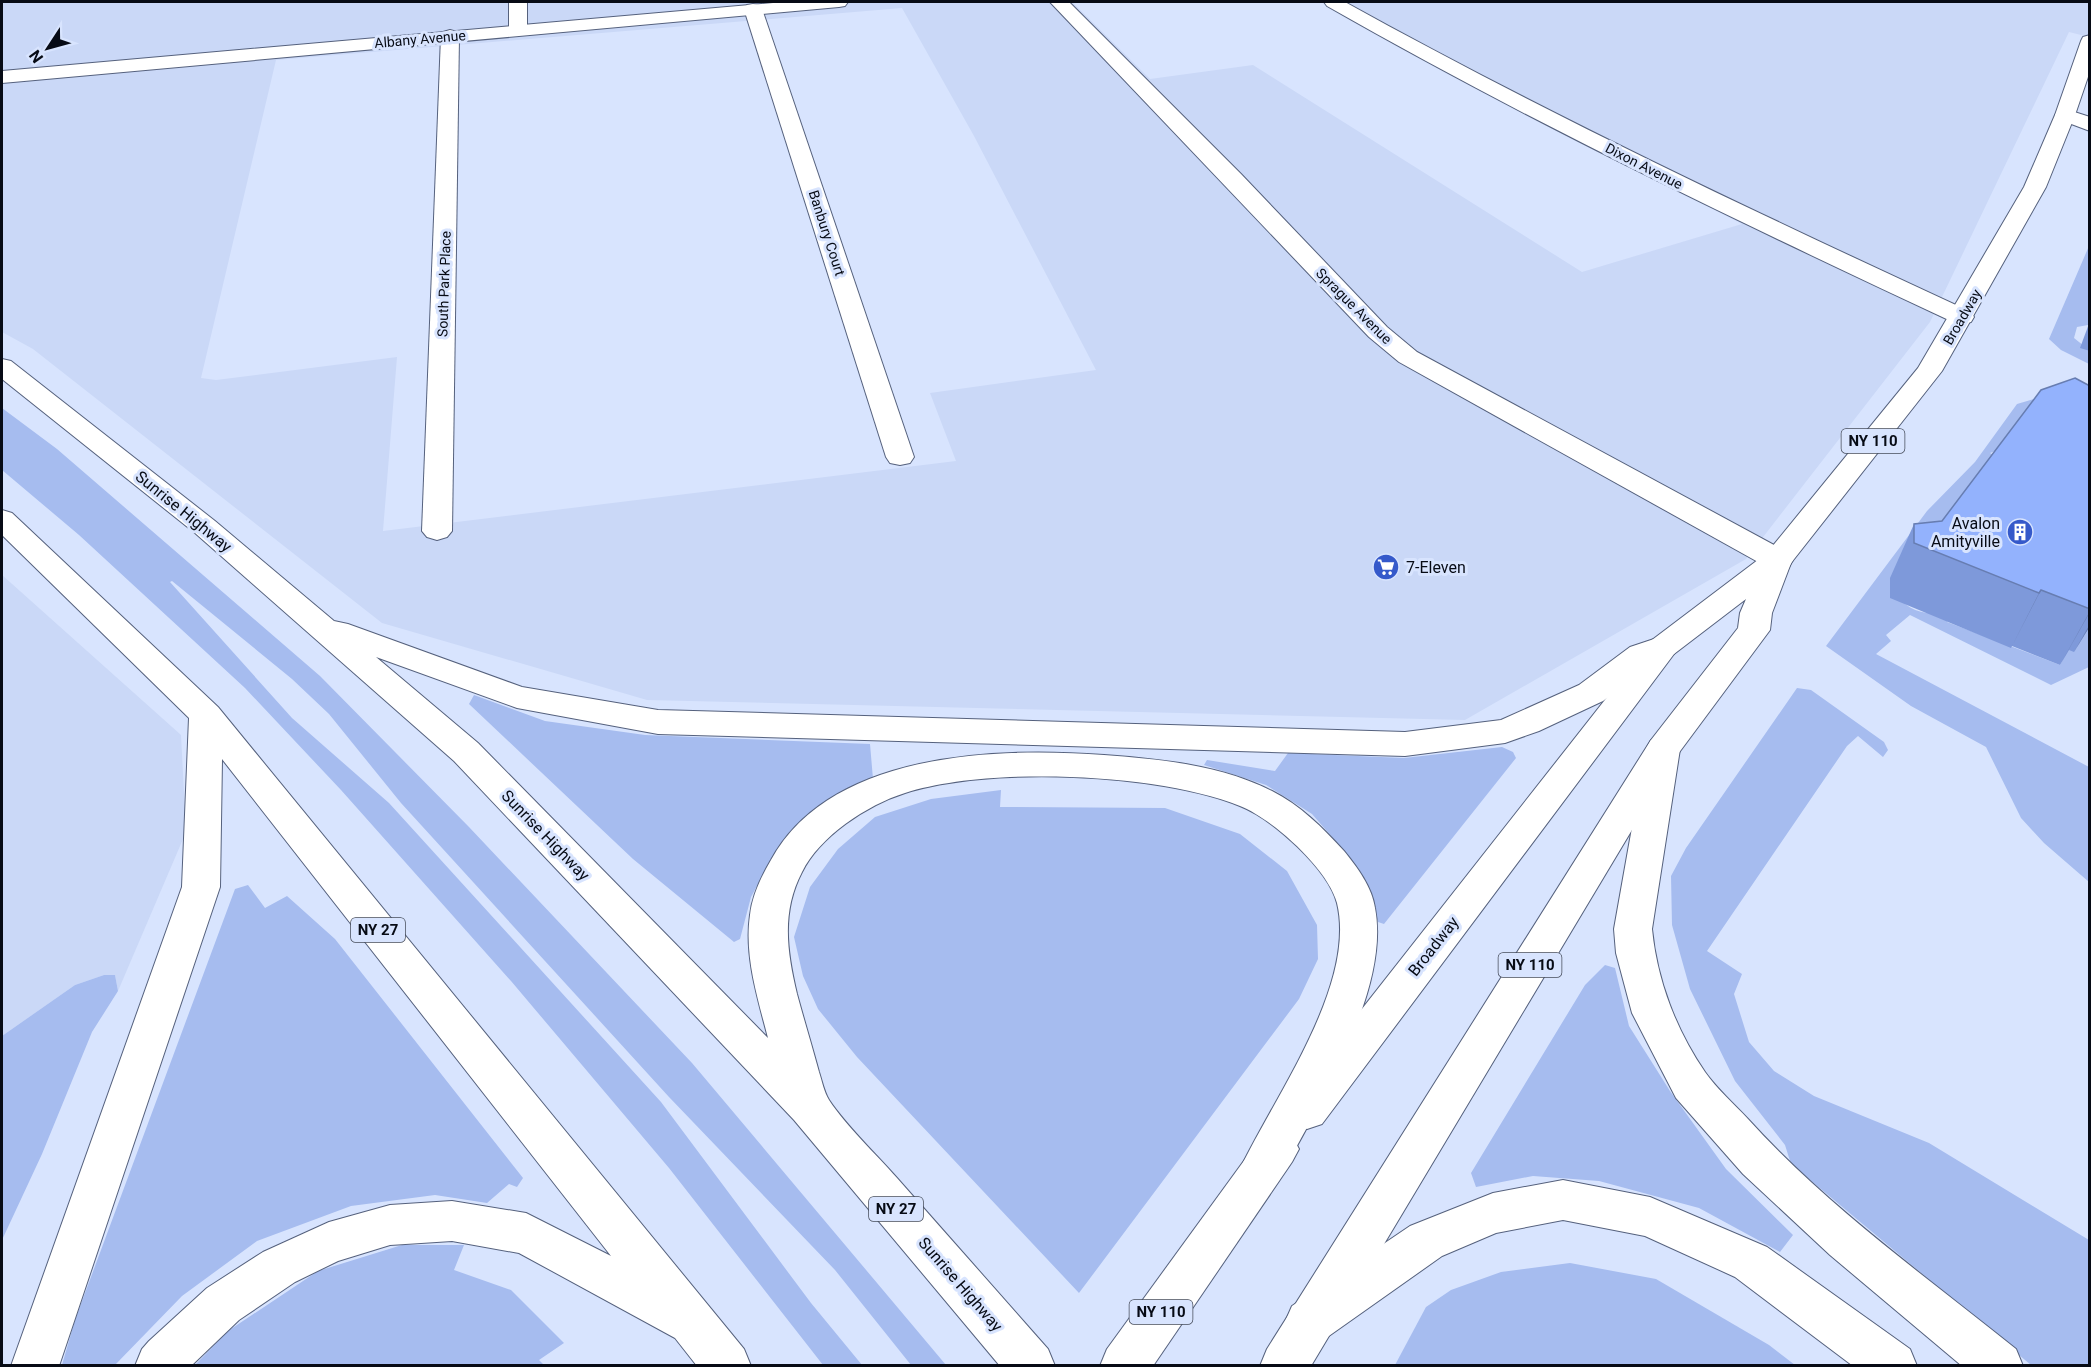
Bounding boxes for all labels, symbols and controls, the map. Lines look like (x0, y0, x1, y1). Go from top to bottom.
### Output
north arrow (18, 18, 78, 78)
street label: Albany Avenue (374, 27, 466, 51)
text: N (25, 46, 47, 67)
street label: Dixon Avenue (1603, 140, 1685, 192)
street label: Banbury Court (806, 188, 849, 278)
street label: South Park Place (434, 231, 454, 337)
street label: Sprague Avenue (1313, 265, 1395, 347)
street label: Broadway (1940, 286, 1984, 348)
road number: NY 110 (1842, 429, 1904, 453)
street label: Sunrise Highway (132, 467, 236, 556)
place label: Avalon Amityville (1931, 514, 2000, 551)
building icon: Avalon Amityville (2005, 517, 2035, 547)
supermarket icon: 7-Eleven (1371, 552, 1401, 582)
place label: 7-Eleven (1406, 558, 1466, 577)
street label: Sunrise Highway (498, 786, 594, 885)
street label: Broadway (1404, 912, 1463, 980)
road number: NY 27 (351, 918, 405, 942)
road number: NY 110 (1498, 953, 1562, 977)
road number: NY 27 (869, 1197, 923, 1221)
street label: Sunrise Highway (915, 1233, 1007, 1336)
road number: NY 110 (1130, 1300, 1192, 1324)

